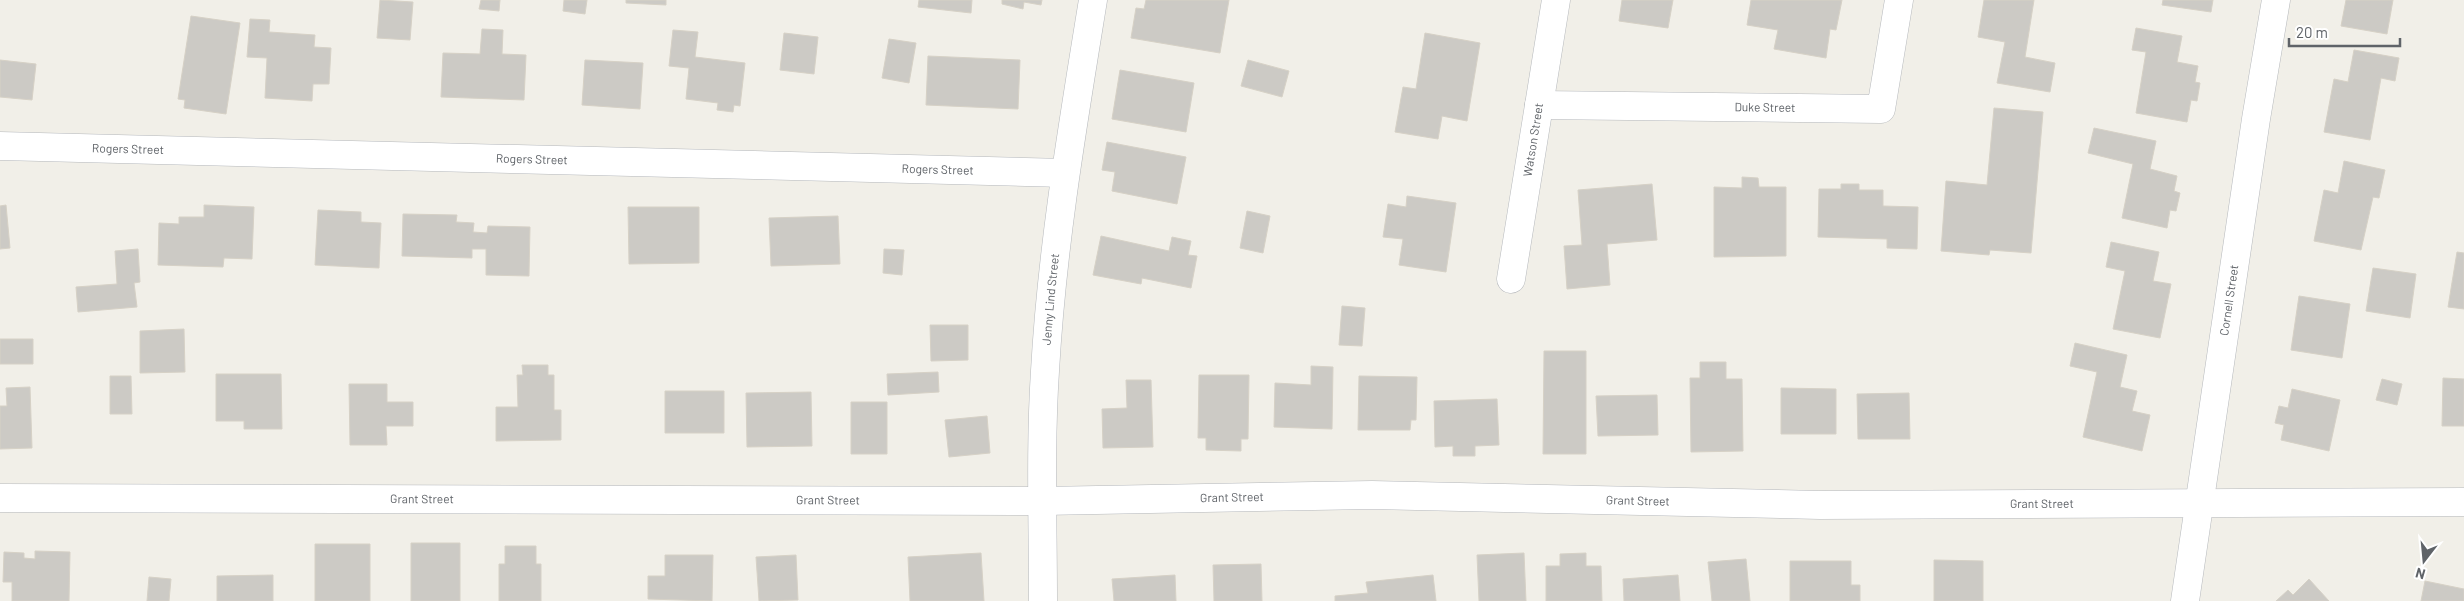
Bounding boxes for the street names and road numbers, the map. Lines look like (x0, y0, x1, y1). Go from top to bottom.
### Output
street label: Duke Street (1734, 99, 1796, 114)
street label: Watson Street (1520, 102, 1545, 177)
street label: Rogers Street (92, 140, 164, 156)
street label: Rogers Street (496, 151, 568, 166)
street label: Rogers Street (902, 161, 974, 177)
street label: Jenny Lind Street (1039, 253, 1061, 346)
street label: Cornell Street (2216, 264, 2240, 337)
street label: Grant Street (1200, 489, 1264, 504)
street label: Grant Street (390, 491, 454, 505)
street label: Grant Street (796, 492, 860, 506)
street label: Grant Street (1606, 492, 1670, 508)
street label: Grant Street (2010, 496, 2074, 510)

